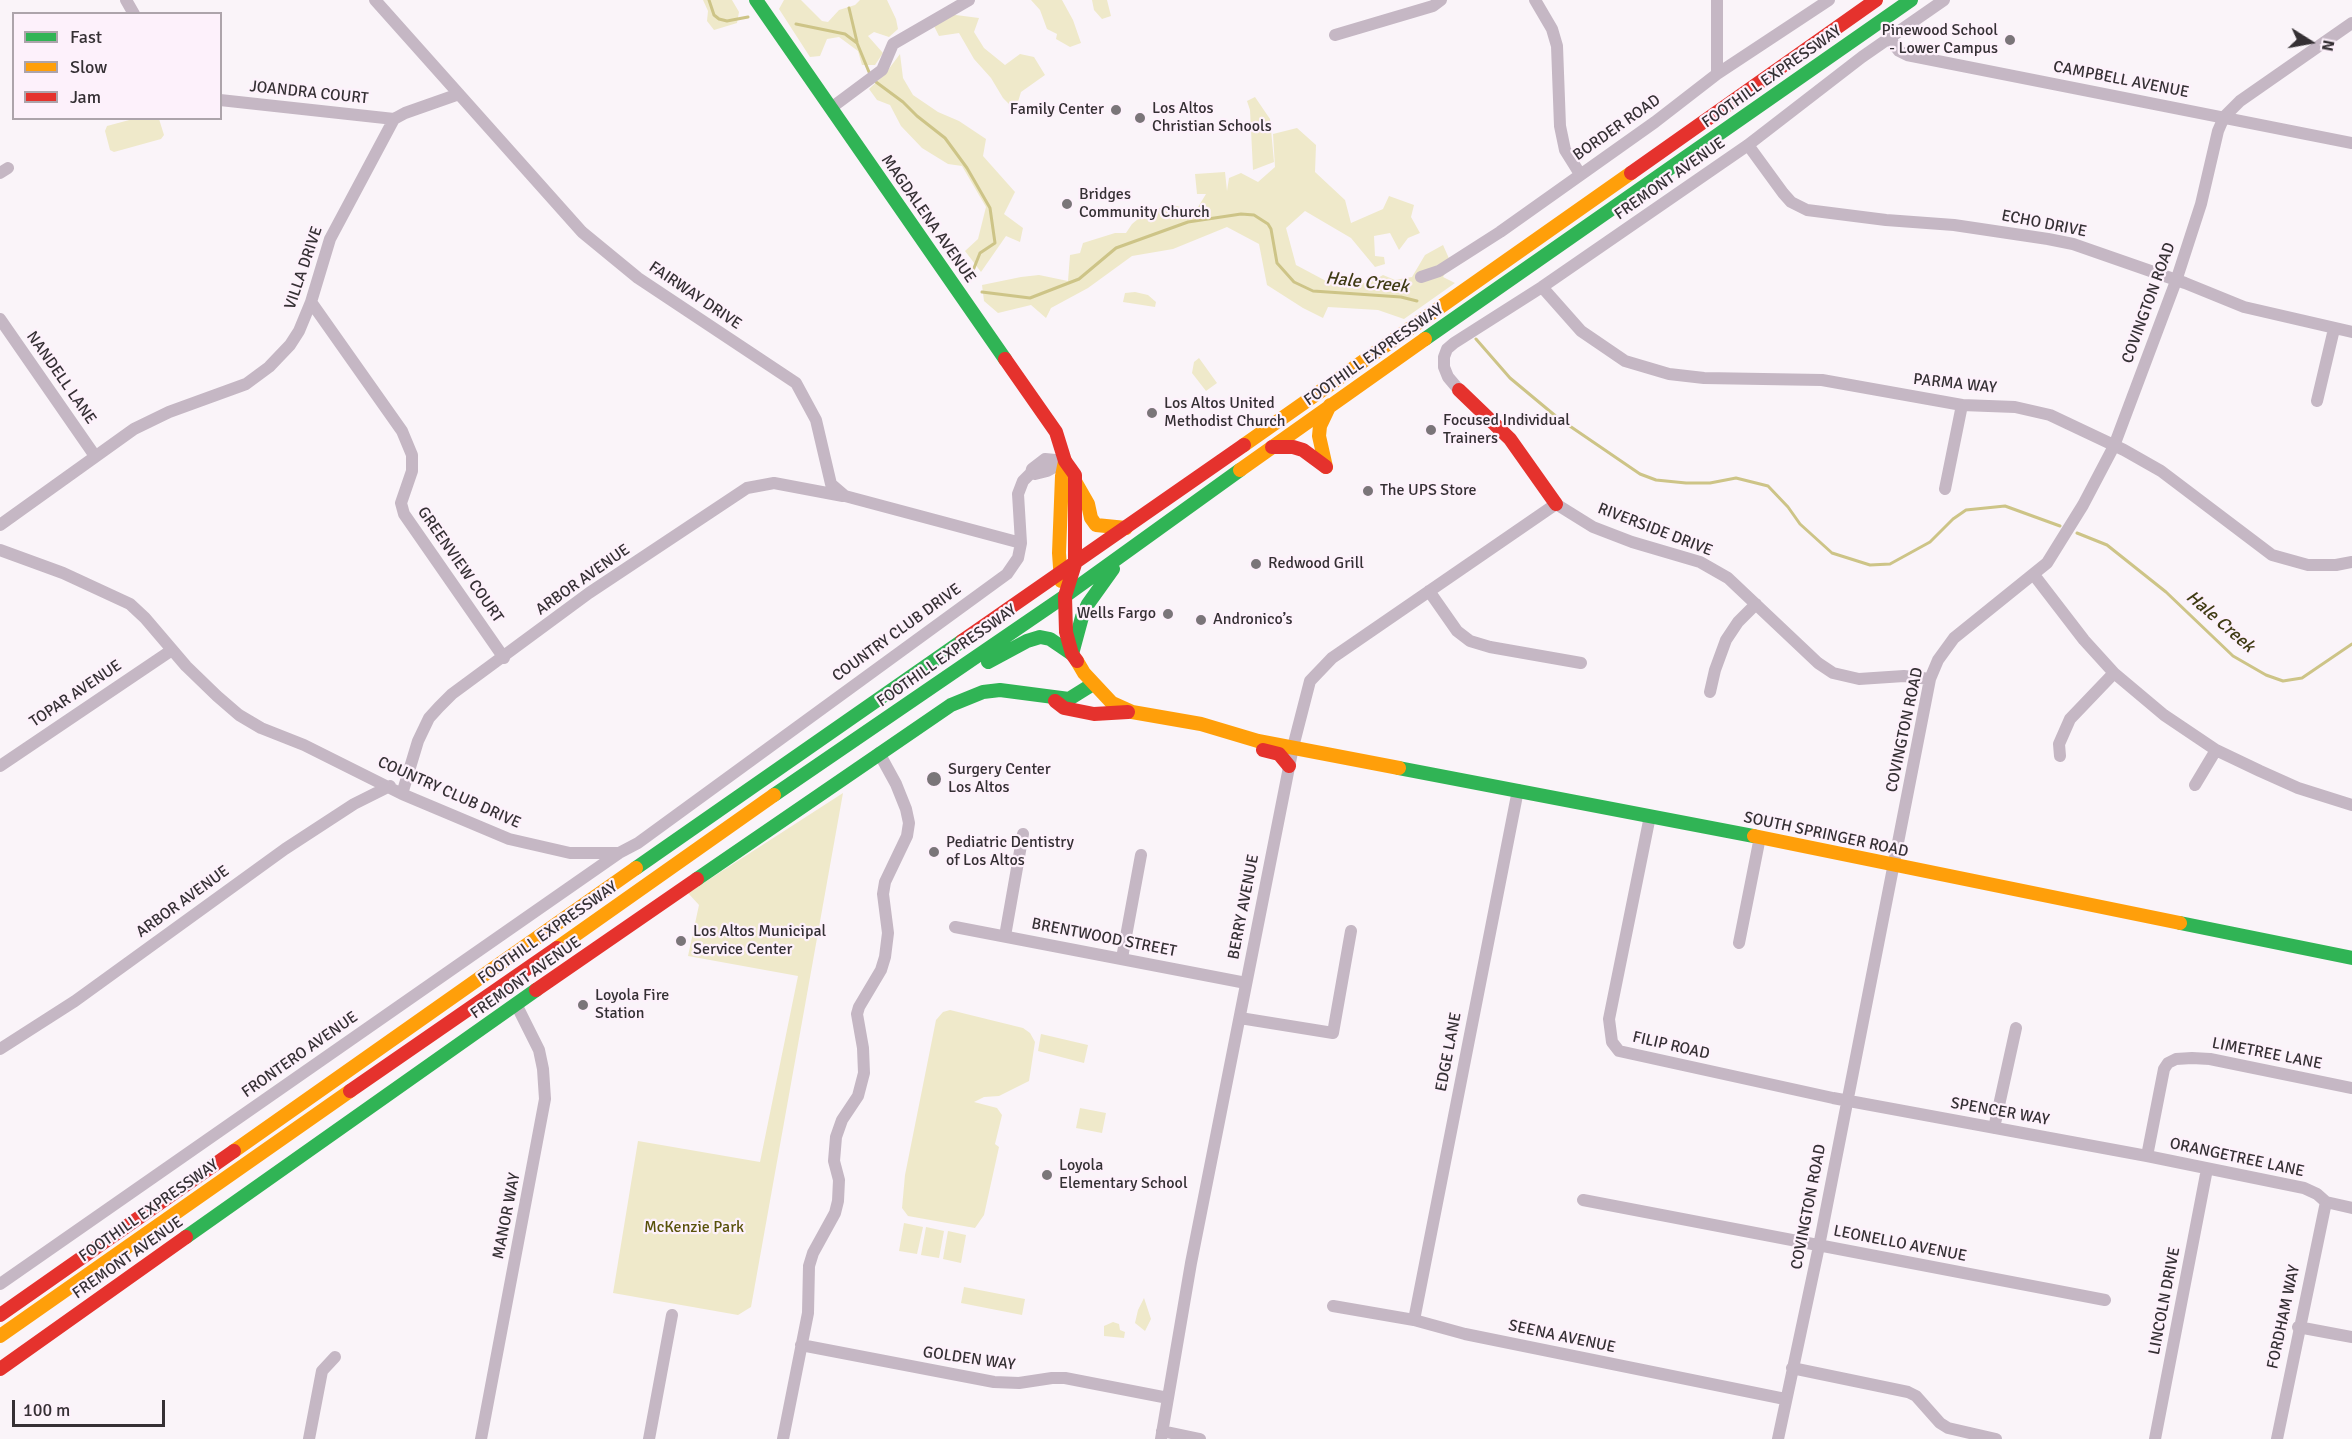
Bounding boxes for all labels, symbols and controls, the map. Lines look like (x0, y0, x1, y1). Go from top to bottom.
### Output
legend (12, 12, 222, 120)
north arrow (2280, 12, 2340, 72)
place label: Pinewood School - Lower Campus (1882, 21, 1998, 59)
street label: FOOTHILL EXPRESSWAY (1699, 22, 1845, 132)
text: Fast (70, 26, 102, 48)
marker: Pinewood School - Lower Campus (2003, 33, 2017, 47)
text: N (2317, 38, 2339, 53)
text: Slow (70, 56, 107, 78)
street label: CAMPBELL AVENUE (2051, 57, 2191, 103)
street label: JOANDRA COURT (249, 77, 369, 109)
text: Jam (70, 86, 101, 108)
street label: BORDER ROAD (1570, 91, 1664, 165)
place label: Los Altos Christian Schools (1152, 99, 1272, 137)
place label: Family Center (1010, 100, 1104, 120)
marker: Family Center (1109, 103, 1123, 117)
marker: Los Altos Christian Schools (1133, 111, 1147, 125)
street label: FREMONT AVENUE (1611, 134, 1729, 224)
street label: MAGDALENA AVENUE (877, 151, 979, 287)
place label: Bridges Community Church (1079, 185, 1210, 223)
marker: Bridges Community Church (1060, 197, 1074, 211)
street label: ECHO DRIVE (2000, 206, 2088, 242)
street label: VILLA DRIVE (281, 224, 327, 312)
street label: COVINGTON ROAD (2118, 240, 2180, 366)
street label: FAIRWAY DRIVE (645, 258, 745, 334)
water label: Hale Creek (1324, 268, 1410, 298)
street label: FOOTHILL EXPRESSWAY (1301, 300, 1447, 410)
street label: NANDELL LANE (22, 328, 100, 428)
street label: PARMA WAY (1912, 370, 1998, 398)
place label: Los Altos United Methodist Church (1164, 394, 1285, 432)
marker: Los Altos United Methodist Church (1145, 406, 1159, 420)
place label: Focused Individual Trainers (1443, 411, 1570, 449)
marker: Focused Individual Trainers (1424, 423, 1438, 437)
place label: The UPS Store (1380, 481, 1477, 501)
marker: The UPS Store (1361, 484, 1375, 498)
street label: RIVERSIDE DRIVE (1595, 499, 1715, 561)
street label: GREENVIEW COURT (413, 503, 507, 627)
street label: ARBOR AVENUE (532, 540, 634, 620)
place label: Redwood Grill (1268, 554, 1364, 574)
marker: Redwood Grill (1249, 557, 1263, 571)
street label: COUNTRY CLUB DRIVE (829, 580, 965, 686)
water label: Hale Creek (2181, 586, 2259, 658)
street label: FOOTHILL EXPRESSWAY (874, 601, 1020, 711)
place label: Wells Fargo (1077, 604, 1156, 624)
marker: Wells Fargo (1161, 607, 1175, 621)
place label: Andronico’s (1213, 610, 1293, 630)
marker: Andronico’s (1194, 613, 1208, 627)
street label: TOPAR AVENUE (26, 656, 126, 732)
street label: COVINGTON ROAD (1882, 666, 1928, 794)
street label: COUNTRY CLUB DRIVE (374, 753, 524, 833)
place label: Surgery Center Los Altos (948, 760, 1051, 798)
marker: Surgery Center Los Altos (925, 770, 943, 788)
street label: SOUTH SPRINGER ROAD (1742, 808, 1910, 862)
place label: Pediatric Dentistry of Los Altos (946, 833, 1074, 871)
marker: Pediatric Dentistry of Los Altos (927, 845, 941, 859)
street label: BERRY AVENUE (1224, 853, 1264, 961)
street label: ARBOR AVENUE (133, 862, 233, 942)
street label: FOOTHILL EXPRESSWAY (475, 878, 621, 988)
street label: BRENTWOOD STREET (1030, 915, 1178, 961)
place label: Los Altos Municipal Service Center (693, 922, 826, 960)
street label: FREMONT AVENUE (467, 933, 585, 1023)
marker: Los Altos Municipal Service Center (674, 934, 688, 948)
place label: Loyola Fire Station (595, 986, 669, 1024)
marker: Loyola Fire Station (576, 998, 590, 1012)
street label: FRONTERO AVENUE (238, 1008, 362, 1102)
street label: EDGE LANE (1432, 1011, 1466, 1093)
street label: FILIP ROAD (1631, 1028, 1711, 1064)
street label: LIMETREE LANE (2210, 1034, 2324, 1074)
street label: SPENCER WAY (1949, 1094, 2051, 1130)
street label: ORANGETREE LANE (2168, 1134, 2306, 1182)
street label: COVINGTON ROAD (1787, 1143, 1831, 1271)
street label: FOOTHILL EXPRESSWAY (76, 1156, 222, 1266)
place label: Loyola Elementary School (1059, 1156, 1188, 1194)
marker: Loyola Elementary School (1040, 1168, 1054, 1182)
street label: MANOR WAY (489, 1171, 525, 1261)
street label: FREMONT AVENUE (69, 1213, 187, 1303)
park label: McKenzie Park (644, 1218, 744, 1238)
street label: LEONELLO AVENUE (1832, 1222, 1968, 1266)
street label: LINCOLN DRIVE (2145, 1246, 2185, 1356)
street label: FORDHAM WAY (2264, 1263, 2304, 1371)
street label: SEENA AVENUE (1507, 1316, 1617, 1358)
street label: GOLDEN WAY (922, 1343, 1016, 1375)
scale bar (15, 1388, 168, 1426)
text: 100 m (23, 1399, 70, 1421)

